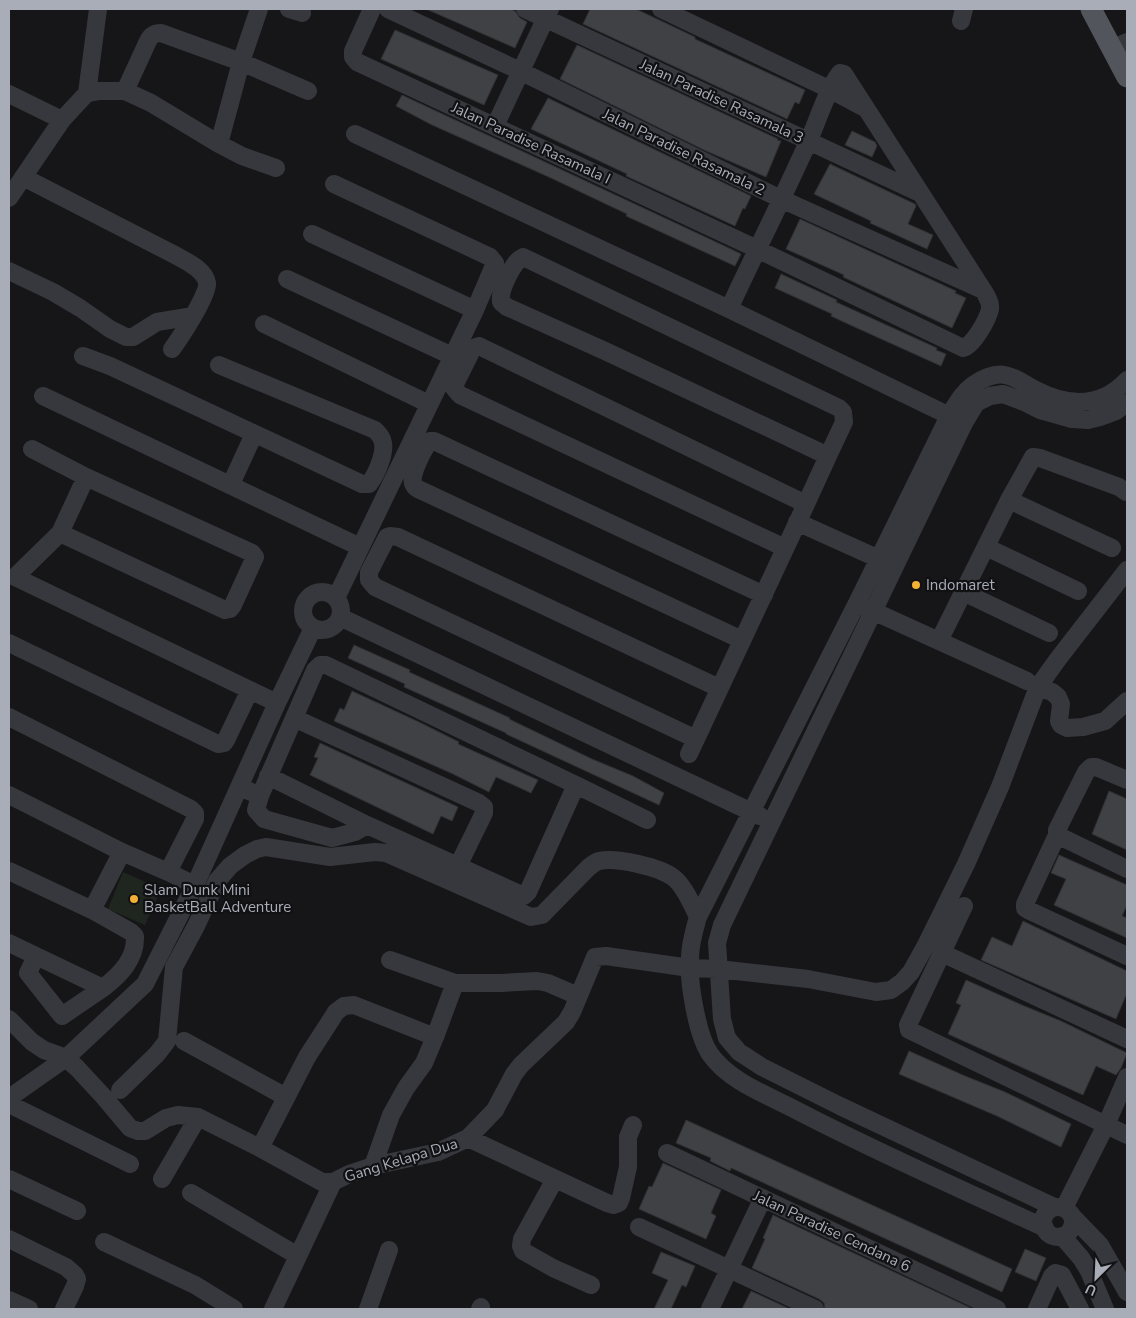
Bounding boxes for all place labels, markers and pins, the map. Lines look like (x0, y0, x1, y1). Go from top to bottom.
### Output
place label: Indomaret (926, 575, 995, 595)
marker: Indomaret (910, 579, 922, 591)
place label: Slam Dunk Mini BasketBall Adventure (144, 880, 291, 917)
marker: Slam Dunk Mini BasketBall Adventure (128, 893, 140, 905)

